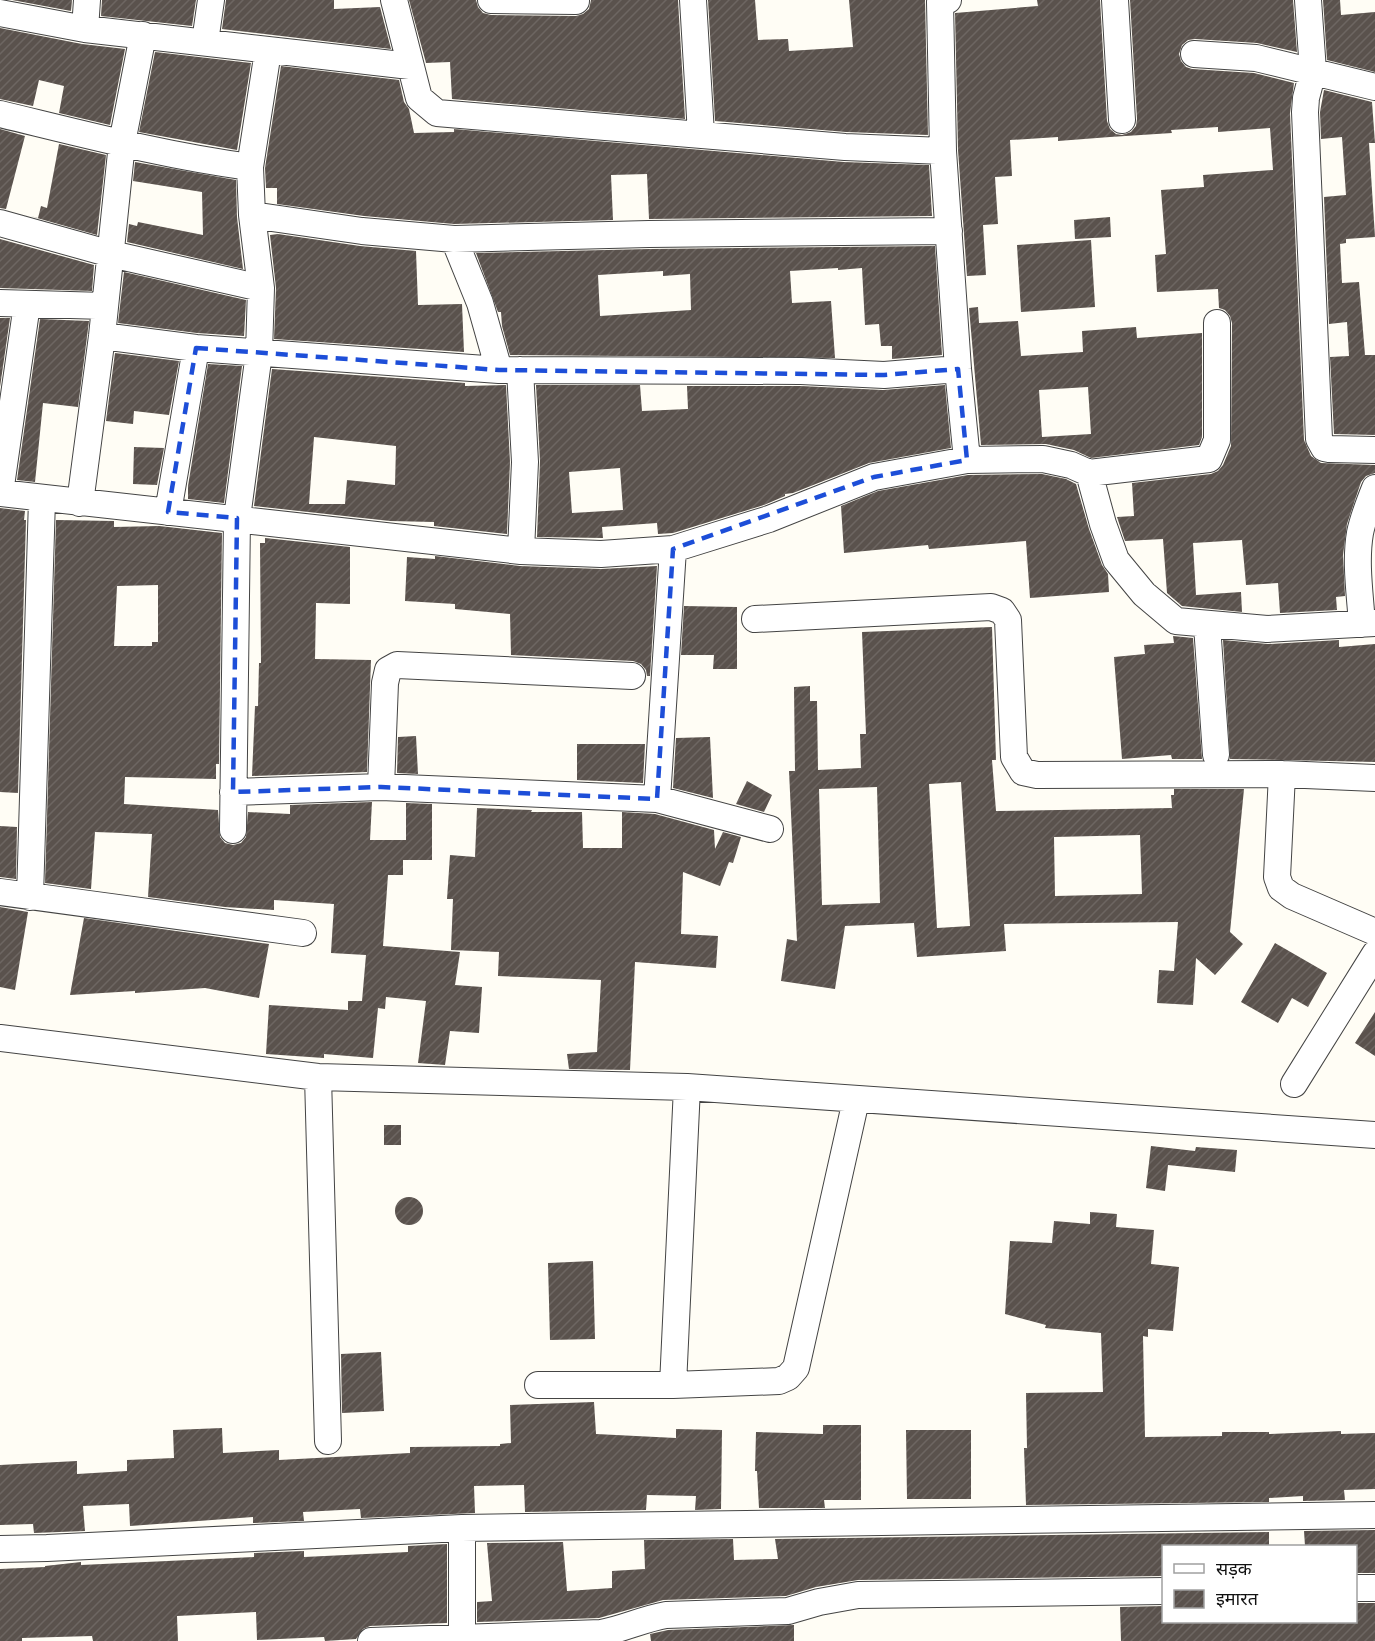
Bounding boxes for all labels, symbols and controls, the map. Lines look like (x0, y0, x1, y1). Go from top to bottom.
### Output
legend (1162, 1545, 1357, 1623)
text: सड़क (1216, 1558, 1253, 1579)
text: इमारत (1216, 1588, 1259, 1609)

